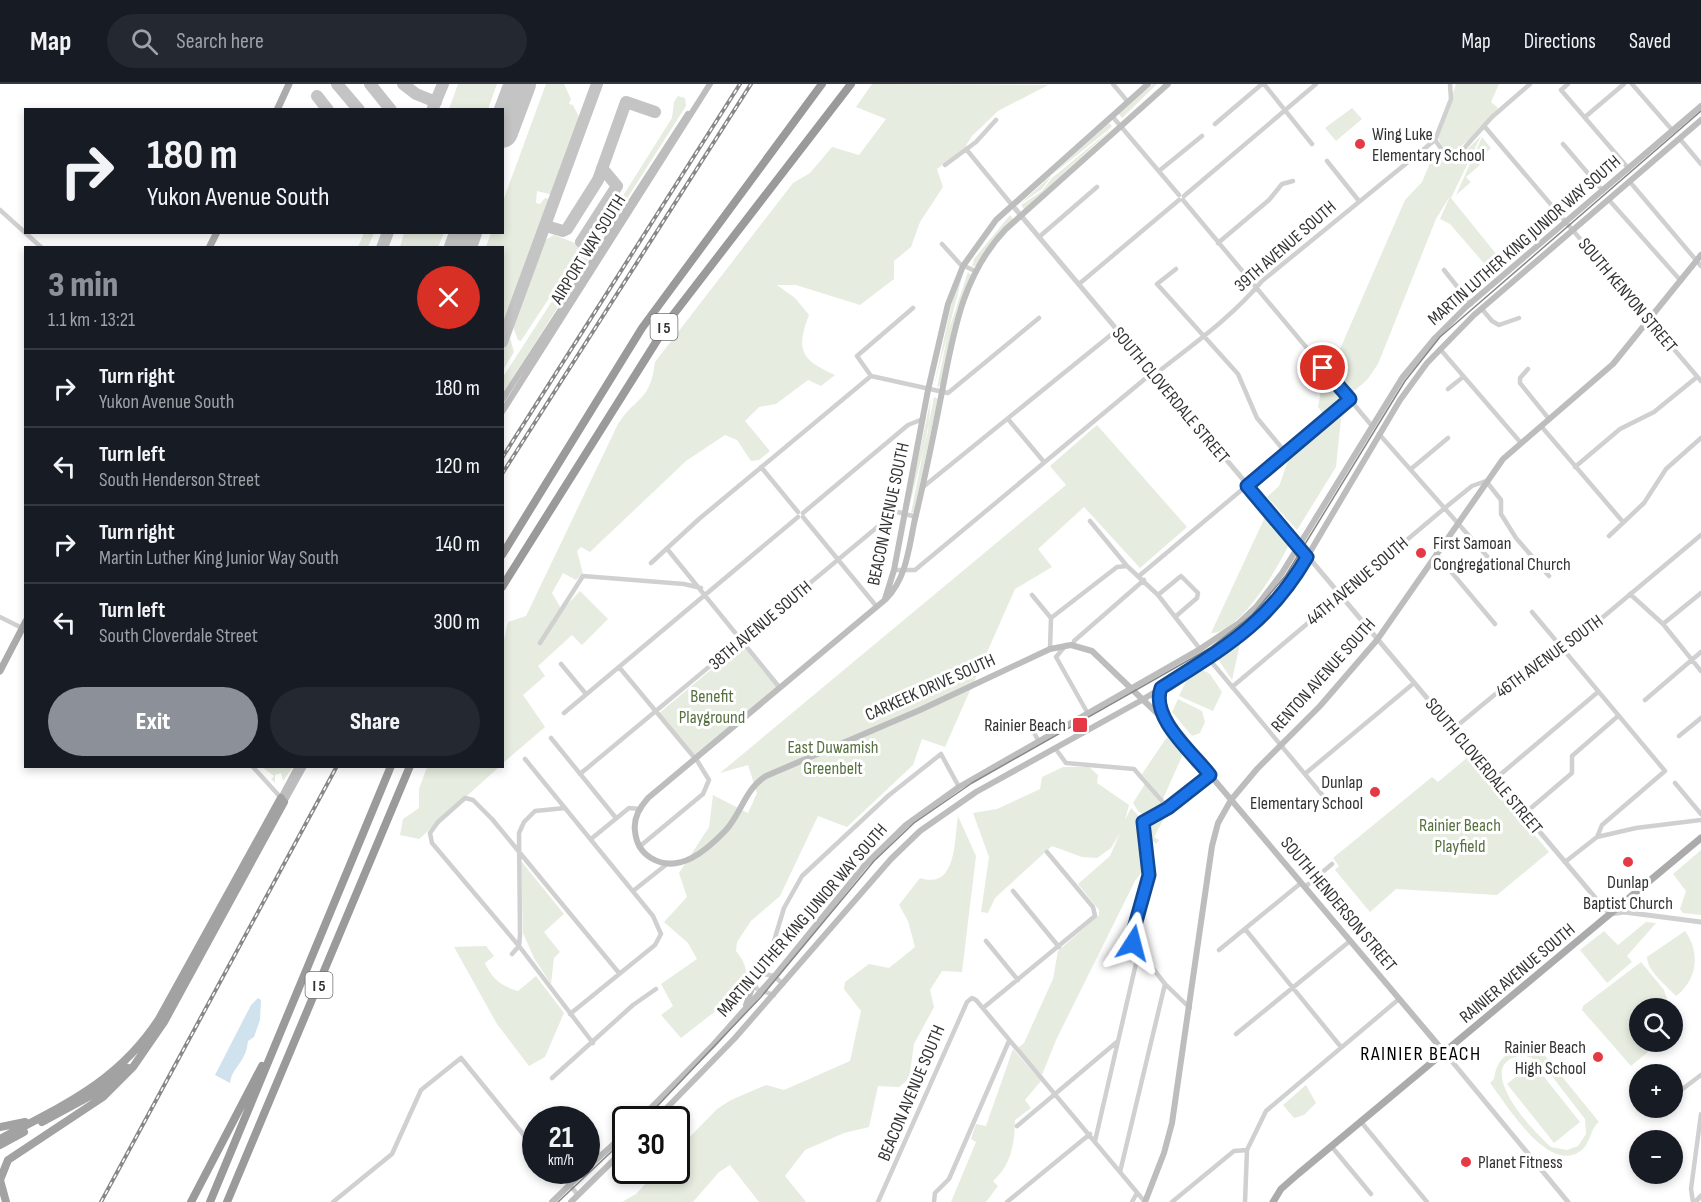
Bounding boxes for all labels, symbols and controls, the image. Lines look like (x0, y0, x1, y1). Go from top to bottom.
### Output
search box (107, 14, 527, 68)
text: Map (30, 25, 71, 58)
icon: search (128, 25, 161, 58)
text: Search here (176, 28, 264, 55)
text: Map (1461, 29, 1491, 54)
text: Directions (1524, 29, 1596, 54)
text: Saved (1629, 29, 1671, 54)
place label: Wing Luke Elementary School (1372, 124, 1485, 166)
text: 180 m (147, 130, 238, 181)
icon: right (48, 132, 126, 210)
marker: Wing Luke Elementary School (1353, 137, 1367, 151)
street label: MARTIN LUTHER KING JUNIOR WAY SOUTH (1424, 151, 1625, 330)
text: Yukon Avenue South (147, 181, 330, 213)
street label: AIRPORT WAY SOUTH (546, 191, 630, 309)
street label: 39TH AVENUE SOUTH (1230, 197, 1340, 296)
street label: SOUTH KENYON STREET (1574, 234, 1682, 357)
text: 3 min (48, 264, 118, 307)
button: close (417, 266, 480, 329)
text: 1.1 km · 13:21 (48, 308, 135, 332)
road number: I 5 (650, 314, 678, 340)
street label: SOUTH CLOVERDALE STREET (1108, 323, 1234, 468)
pin (1297, 342, 1348, 393)
icon: arrive (1306, 351, 1339, 384)
text: Turn right (99, 363, 175, 390)
icon: right (48, 372, 81, 405)
text: 180 m (435, 375, 480, 402)
text: Yukon Avenue South (99, 390, 234, 414)
text: Turn left (99, 441, 165, 468)
street label: BEACON AVENUE SOUTH (863, 441, 914, 587)
icon: left (48, 450, 81, 483)
text: 120 m (436, 453, 480, 480)
text: South Henderson Street (99, 468, 260, 492)
text: Turn right (99, 519, 175, 546)
icon: right (48, 528, 81, 561)
text: 140 m (436, 531, 480, 558)
street label: 44TH AVENUE SOUTH (1302, 533, 1413, 630)
place label: First Samoan Congregational Church (1433, 533, 1571, 575)
text: Martin Luther King Junior Way South (99, 546, 339, 570)
marker: First Samoan Congregational Church (1414, 546, 1428, 560)
street label: 38TH AVENUE SOUTH (705, 576, 816, 674)
text: Turn left (99, 597, 165, 624)
icon: left (48, 606, 81, 639)
text: 300 m (434, 609, 480, 636)
street label: 46TH AVENUE SOUTH (1492, 610, 1607, 702)
street label: RENTON AVENUE SOUTH (1267, 614, 1380, 737)
text: South Cloverdale Street (99, 624, 258, 648)
street label: CARKEEK DRIVE SOUTH (862, 649, 998, 725)
park label: Benefit Playground (679, 686, 745, 728)
button: Exit (48, 687, 258, 756)
button: Share (270, 687, 480, 756)
street label: SOUTH CLOVERDALE STREET (1421, 694, 1547, 839)
place label: Rainier Beach (984, 715, 1066, 736)
marker: Rainier Beach (1071, 716, 1089, 734)
park label: East Duwamish Greenbelt (787, 737, 879, 779)
place label: Dunlap Elementary School (1250, 772, 1363, 814)
marker: Dunlap Elementary School (1368, 785, 1382, 799)
park label: Rainier Beach Playfield (1419, 815, 1501, 857)
street label: MARTIN LUTHER KING JUNIOR WAY SOUTH (713, 820, 892, 1021)
street label: SOUTH HENDERSON STREET (1276, 833, 1401, 976)
marker: Dunlap Baptist Church (1621, 855, 1635, 869)
place label: Dunlap Baptist Church (1583, 872, 1673, 914)
position arrow (1101, 911, 1165, 975)
street label: RAINIER AVENUE SOUTH (1455, 919, 1579, 1028)
road number: I 5 (306, 972, 332, 998)
map controls (1629, 998, 1683, 1184)
button: search (1629, 998, 1683, 1052)
street label: BEACON AVENUE SOUTH (873, 1022, 950, 1164)
place label: Rainier Beach High School (1504, 1037, 1586, 1079)
district label: RAINIER BEACH (1360, 1042, 1482, 1066)
marker: Rainier Beach High School (1591, 1050, 1605, 1064)
button: + (1629, 1064, 1683, 1118)
speed limit sign: 30 (612, 1106, 690, 1184)
text: 21 (549, 1120, 573, 1156)
button: − (1629, 1130, 1683, 1184)
text: km/h (548, 1151, 574, 1170)
place label: Planet Fitness (1478, 1152, 1563, 1173)
marker: Planet Fitness (1459, 1155, 1473, 1169)

